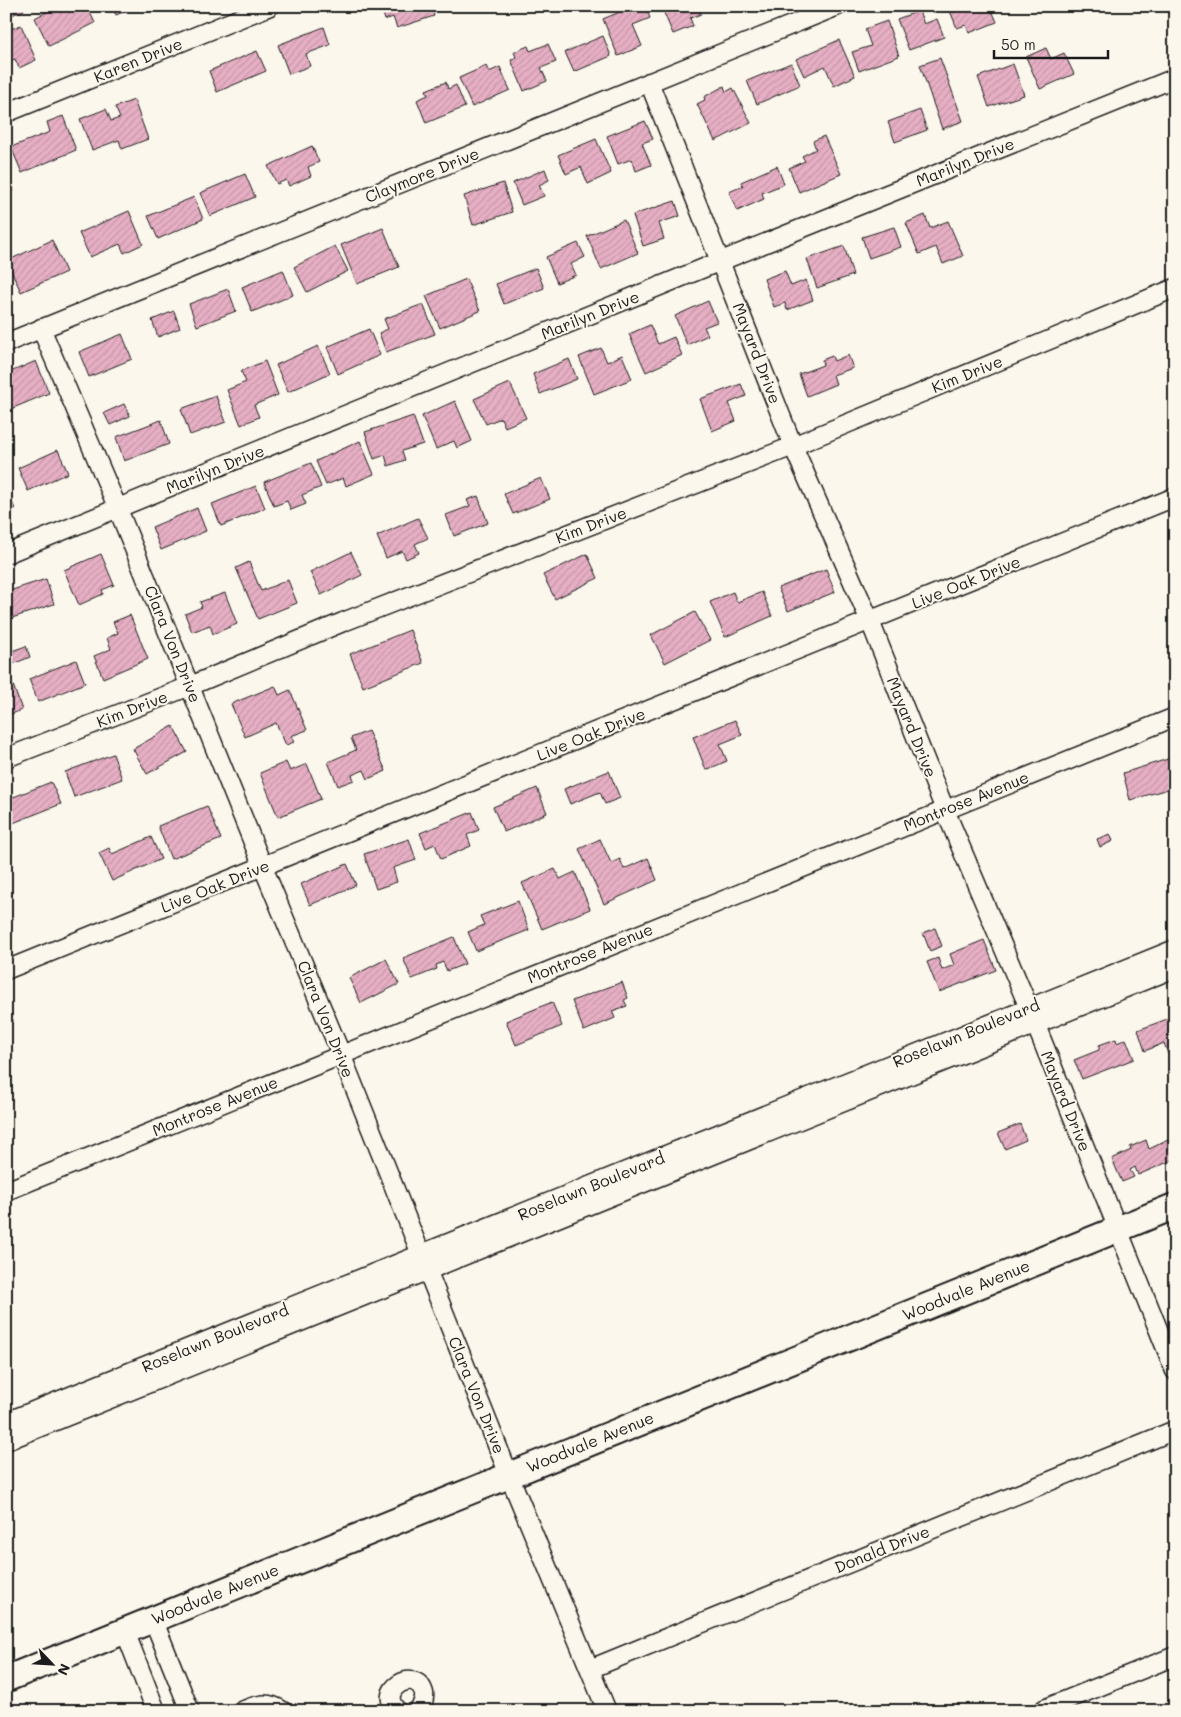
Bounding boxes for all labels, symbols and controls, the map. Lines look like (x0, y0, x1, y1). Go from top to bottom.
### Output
scale bar (994, 28, 1107, 60)
street label: Karen Drive (90, 32, 185, 87)
text: 50 m (1001, 34, 1036, 54)
street label: Marilyn Drive (913, 132, 1017, 191)
street label: Claymore Drive (362, 142, 482, 207)
street label: Marilyn Drive (538, 285, 642, 344)
street label: Mayard Drive (729, 299, 786, 406)
street label: Kim Drive (928, 350, 1005, 397)
street label: Marilyn Drive (163, 439, 267, 498)
street label: Kim Drive (552, 501, 629, 548)
street label: Live Oak Drive (908, 550, 1023, 613)
street label: Clara Von Drive (140, 582, 207, 705)
street label: Mayard Drive (883, 673, 942, 780)
street label: Kim Drive (93, 685, 170, 732)
street label: Live Oak Drive (533, 702, 648, 765)
street label: Montrose Avenue (900, 766, 1032, 835)
street label: Live Oak Drive (157, 854, 272, 917)
street label: Montrose Avenue (524, 918, 656, 987)
street label: Clara Von Drive (293, 957, 360, 1080)
street label: Roselawn Boulevard (889, 993, 1042, 1072)
street label: Mayard Drive (1037, 1047, 1096, 1154)
street label: Montrose Avenue (149, 1071, 281, 1140)
street label: Roselawn Boulevard (514, 1146, 667, 1225)
street label: Woodvale Avenue (899, 1254, 1033, 1325)
street label: Roselawn Boulevard (138, 1298, 291, 1377)
street label: Clara Von Drive (444, 1333, 511, 1456)
street label: Woodvale Avenue (523, 1406, 657, 1477)
street label: Donald Drive (831, 1520, 933, 1577)
street label: Woodvale Avenue (148, 1558, 282, 1629)
north arrow (28, 1640, 78, 1690)
text: N (53, 1661, 75, 1679)

